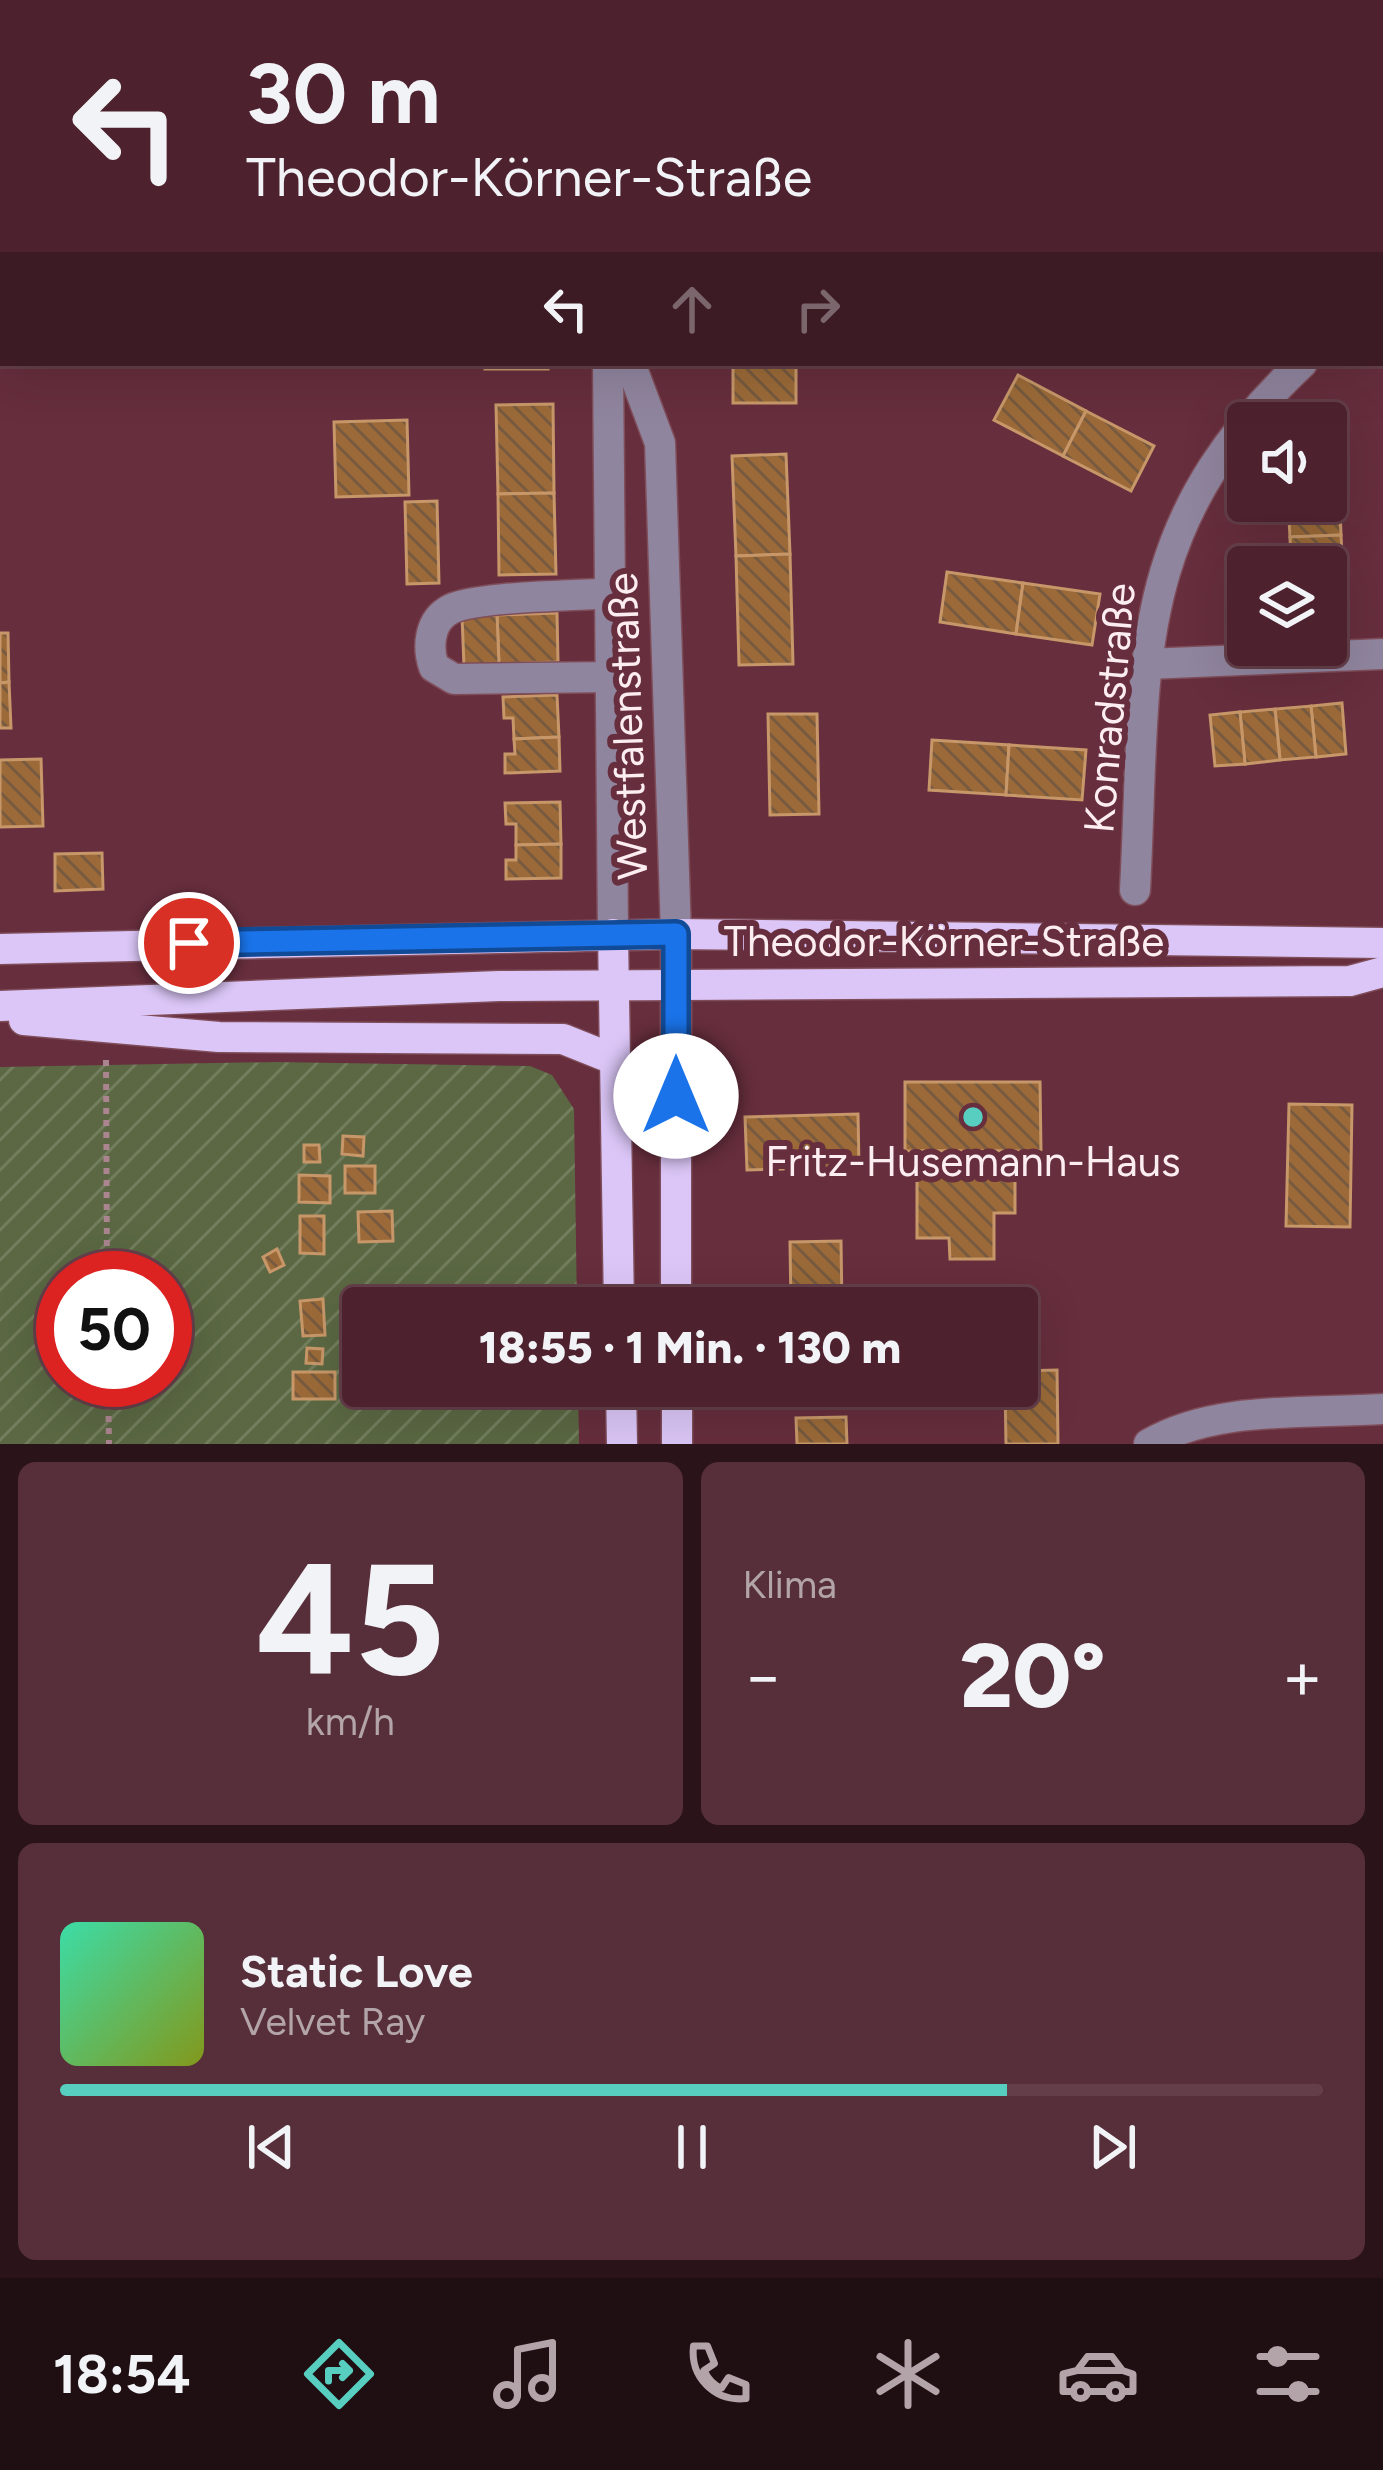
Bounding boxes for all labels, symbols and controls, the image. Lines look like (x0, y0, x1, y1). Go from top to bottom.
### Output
text: 30 m (246, 43, 440, 144)
icon: left (48, 48, 204, 204)
text: Theodor-Körner-Straße (246, 145, 812, 210)
icon: left (533, 276, 599, 342)
icon: ahead (659, 276, 725, 342)
icon: right (785, 276, 851, 342)
map controls (1227, 402, 1347, 666)
button: sound (1227, 402, 1347, 522)
button: layers (1227, 546, 1347, 666)
street label: Westfalenstraße (597, 572, 658, 880)
street label: Konradstraße (1073, 581, 1146, 835)
pin (138, 892, 240, 994)
icon: arrive (156, 910, 222, 976)
street label: Theodor-Körner-Straße (724, 916, 1164, 967)
position arrow (613, 1033, 739, 1159)
marker: Fritz-Husemann-Haus (960, 1104, 986, 1130)
place label: Fritz-Husemann-Haus (765, 1136, 1181, 1187)
speed limit sign: 50 (36, 1251, 192, 1407)
text: 18:55 · 1 Min. · 130 m (479, 1320, 901, 1374)
text: 45 (256, 1526, 445, 1713)
text: Klima (743, 1561, 837, 1608)
text: 20° (960, 1621, 1106, 1730)
text: − (743, 1636, 784, 1716)
text: + (1282, 1636, 1323, 1716)
text: km/h (306, 1698, 395, 1745)
text: Static Love (240, 1944, 473, 1998)
text: Velvet Ray (240, 1998, 425, 2045)
icon: previous (238, 2114, 304, 2180)
icon: pause (659, 2114, 725, 2180)
icon: next (1080, 2114, 1146, 2180)
icon: directions (297, 2332, 381, 2416)
icon: music (486, 2332, 570, 2416)
icon: phone (676, 2332, 760, 2416)
icon: climate (866, 2332, 950, 2416)
icon: car (1056, 2332, 1140, 2416)
icon: filters (1246, 2332, 1330, 2416)
text: 18:54 (53, 2342, 191, 2407)

